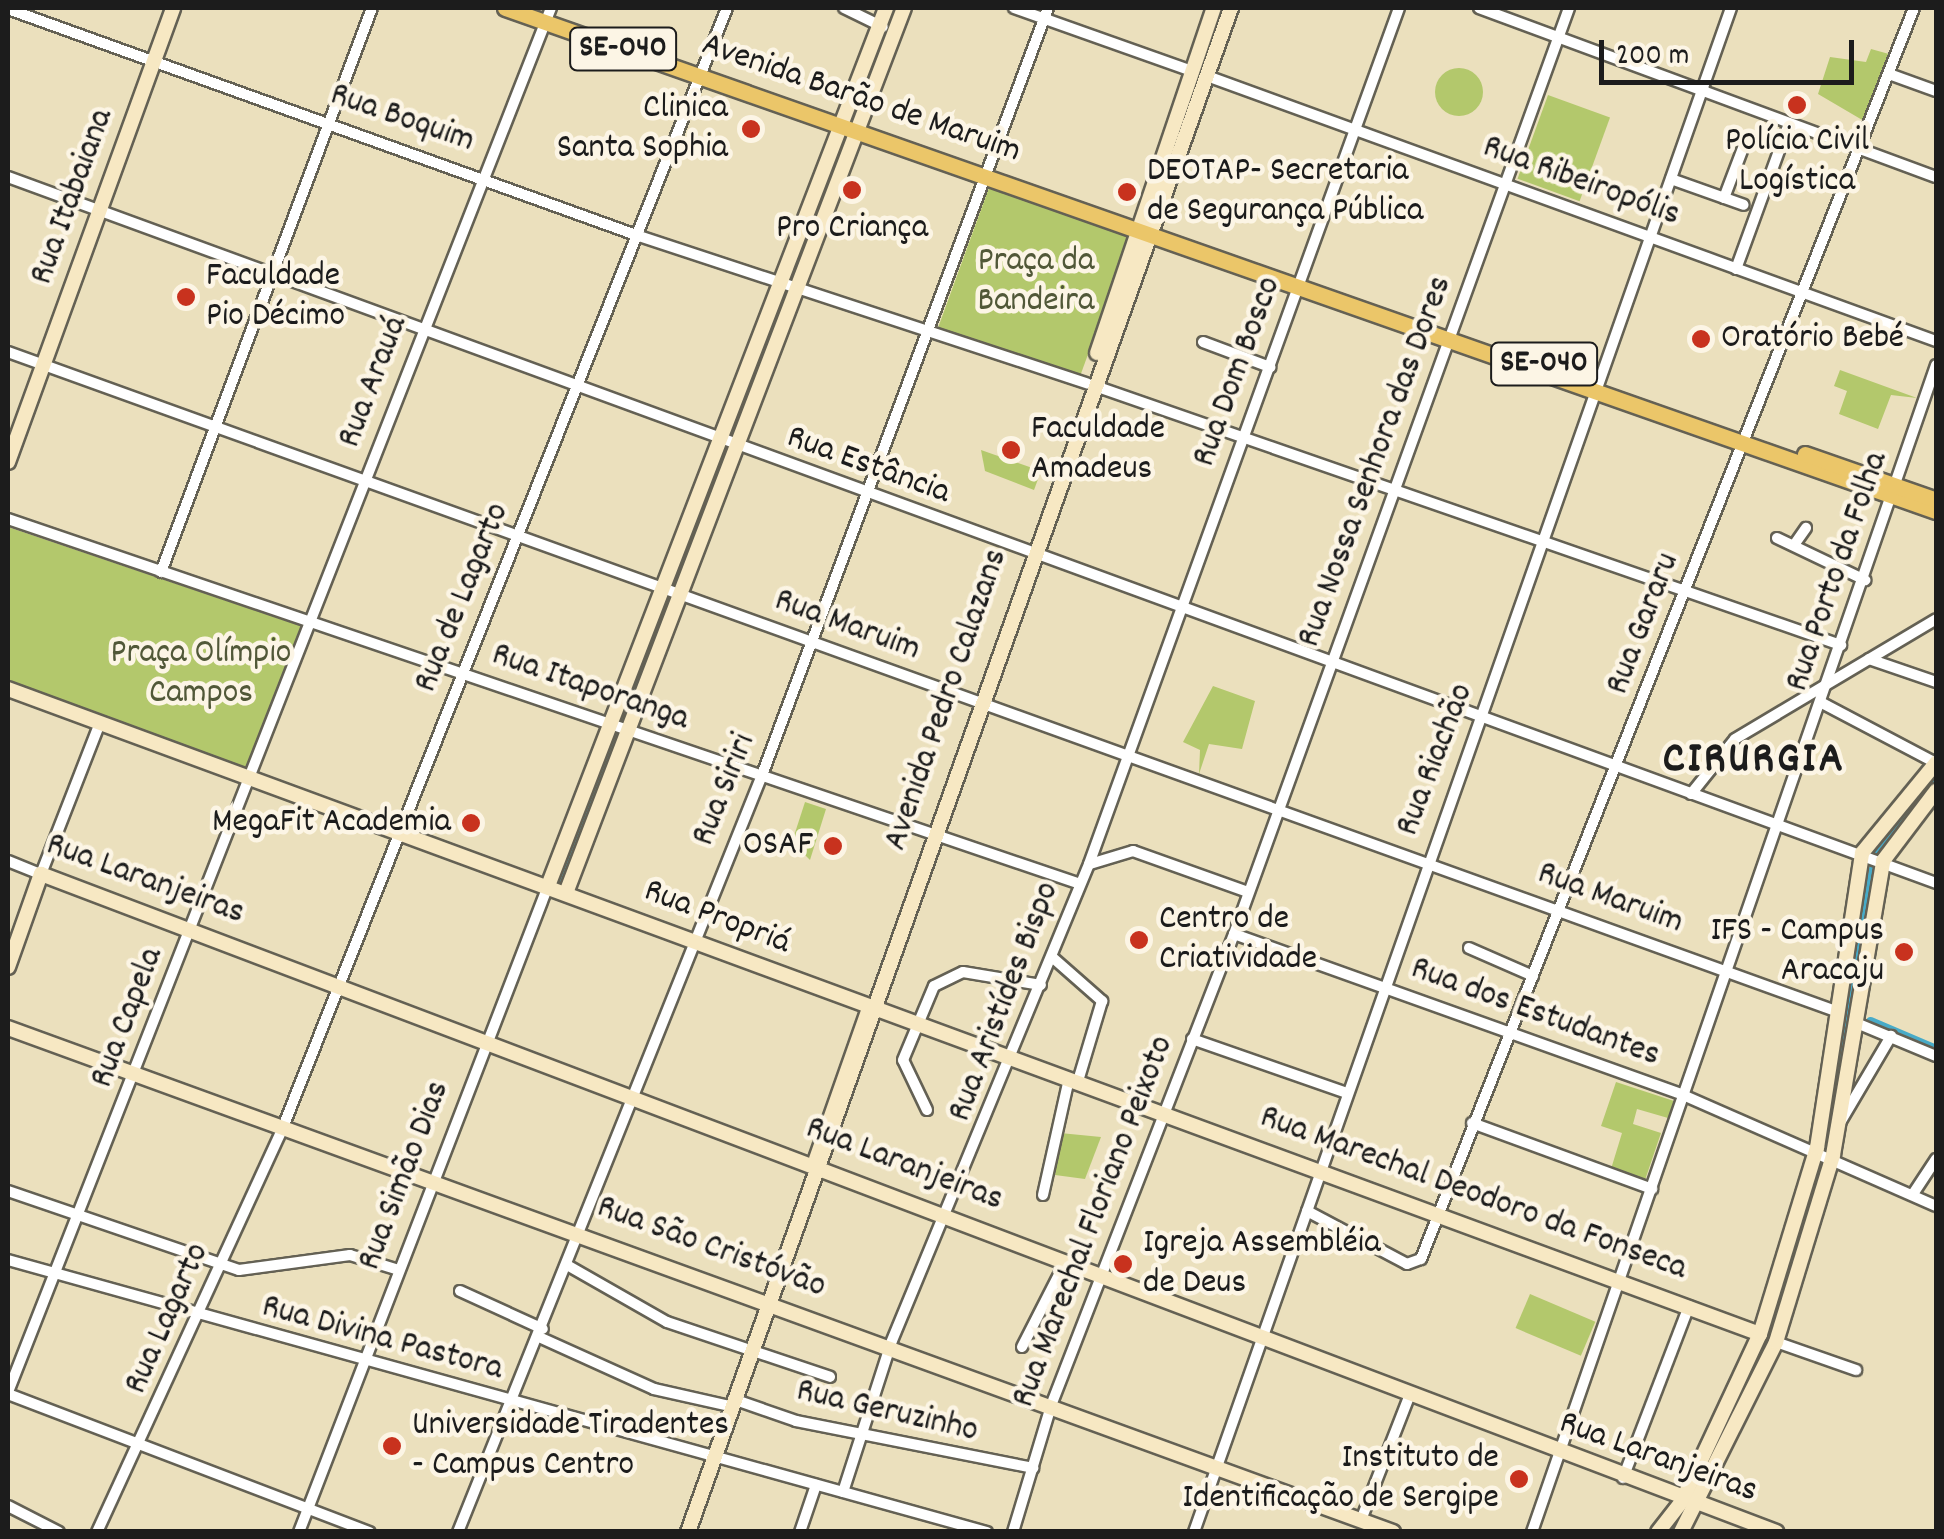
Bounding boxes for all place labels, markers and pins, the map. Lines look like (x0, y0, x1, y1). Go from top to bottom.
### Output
place label: Clinica Santa Sophia (557, 88, 728, 170)
marker: Polícia Civil Logística (1786, 94, 1808, 116)
marker: Clinica Santa Sophia (738, 116, 764, 142)
place label: Polícia Civil Logística (1725, 121, 1869, 203)
place label: DEOTAP- Secretaria de Segurança Pública (1147, 151, 1423, 233)
marker: Pro Criança (839, 177, 865, 203)
marker: DEOTAP- Secretaria de Segurança Pública (1116, 181, 1138, 203)
place label: Pro Criança (776, 208, 928, 250)
place label: Faculdade Pio Décimo (206, 256, 345, 338)
marker: Faculdade Pio Décimo (175, 286, 197, 308)
place label: Oratório Bebé (1721, 318, 1904, 360)
marker: Oratório Bebé (1690, 328, 1712, 350)
place label: Faculdade Amadeus (1031, 409, 1165, 491)
marker: Faculdade Amadeus (1000, 439, 1022, 461)
place label: MegaFit Academia (212, 802, 451, 844)
marker: MegaFit Academia (460, 812, 482, 834)
place label: OSAF (743, 825, 813, 867)
marker: OSAF (822, 835, 844, 857)
place label: Centro de Criatividade (1159, 899, 1317, 981)
place label: IFS - Campus Aracaju (1710, 911, 1884, 993)
marker: Centro de Criatividade (1128, 929, 1150, 951)
marker: IFS - Campus Aracaju (1893, 941, 1915, 963)
place label: Igreja Assembléia de Deus (1143, 1223, 1381, 1305)
marker: Igreja Assembléia de Deus (1112, 1253, 1134, 1275)
place label: Universidade Tiradentes - Campus Centro (412, 1405, 729, 1487)
marker: Universidade Tiradentes - Campus Centro (381, 1435, 403, 1457)
place label: Instituto de Identificação de Sergipe (1182, 1438, 1499, 1520)
marker: Instituto de Identificação de Sergipe (1508, 1468, 1530, 1490)

